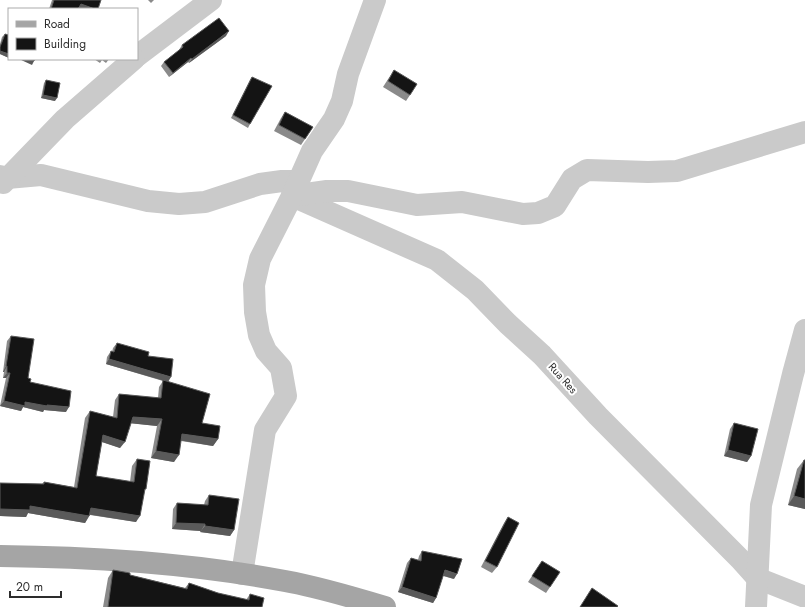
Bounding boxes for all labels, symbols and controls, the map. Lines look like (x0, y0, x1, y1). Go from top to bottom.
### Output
legend (8, 8, 138, 60)
text: Road (44, 15, 70, 33)
text: Building (44, 35, 86, 53)
street label: Rua Res (545, 359, 582, 397)
scale bar (10, 573, 61, 599)
text: 20 m (16, 578, 43, 596)

